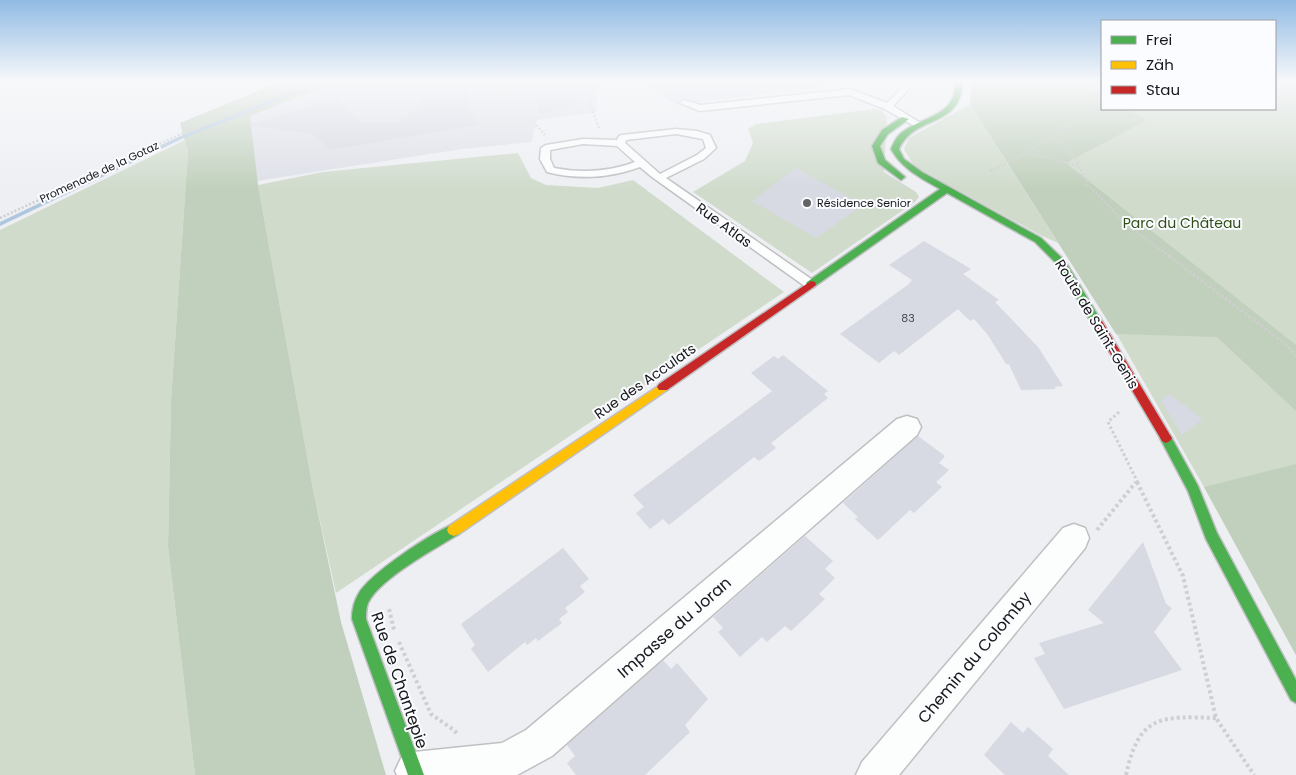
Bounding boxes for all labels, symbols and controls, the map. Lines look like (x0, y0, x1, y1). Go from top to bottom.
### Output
legend (1101, 20, 1276, 110)
text: Frei (1146, 29, 1172, 50)
text: Zäh (1146, 54, 1174, 75)
text: Stau (1146, 79, 1180, 100)
street label: Promenade de la Gotaz (37, 137, 161, 207)
place label: Résidence Senior (817, 195, 911, 211)
marker: Résidence Senior (801, 197, 813, 209)
street label: Rue Atlas (692, 198, 756, 252)
park label: Parc du Château (1123, 213, 1241, 233)
street label: Route de Saint-Genis (1050, 255, 1144, 393)
house number: 83 (901, 310, 915, 326)
street label: Rue des Acculats (590, 338, 700, 424)
street label: Impasse du Joran (612, 571, 736, 683)
street label: Chemin du Colomby (912, 586, 1036, 728)
street label: Rue de Chantepie (365, 609, 434, 752)

